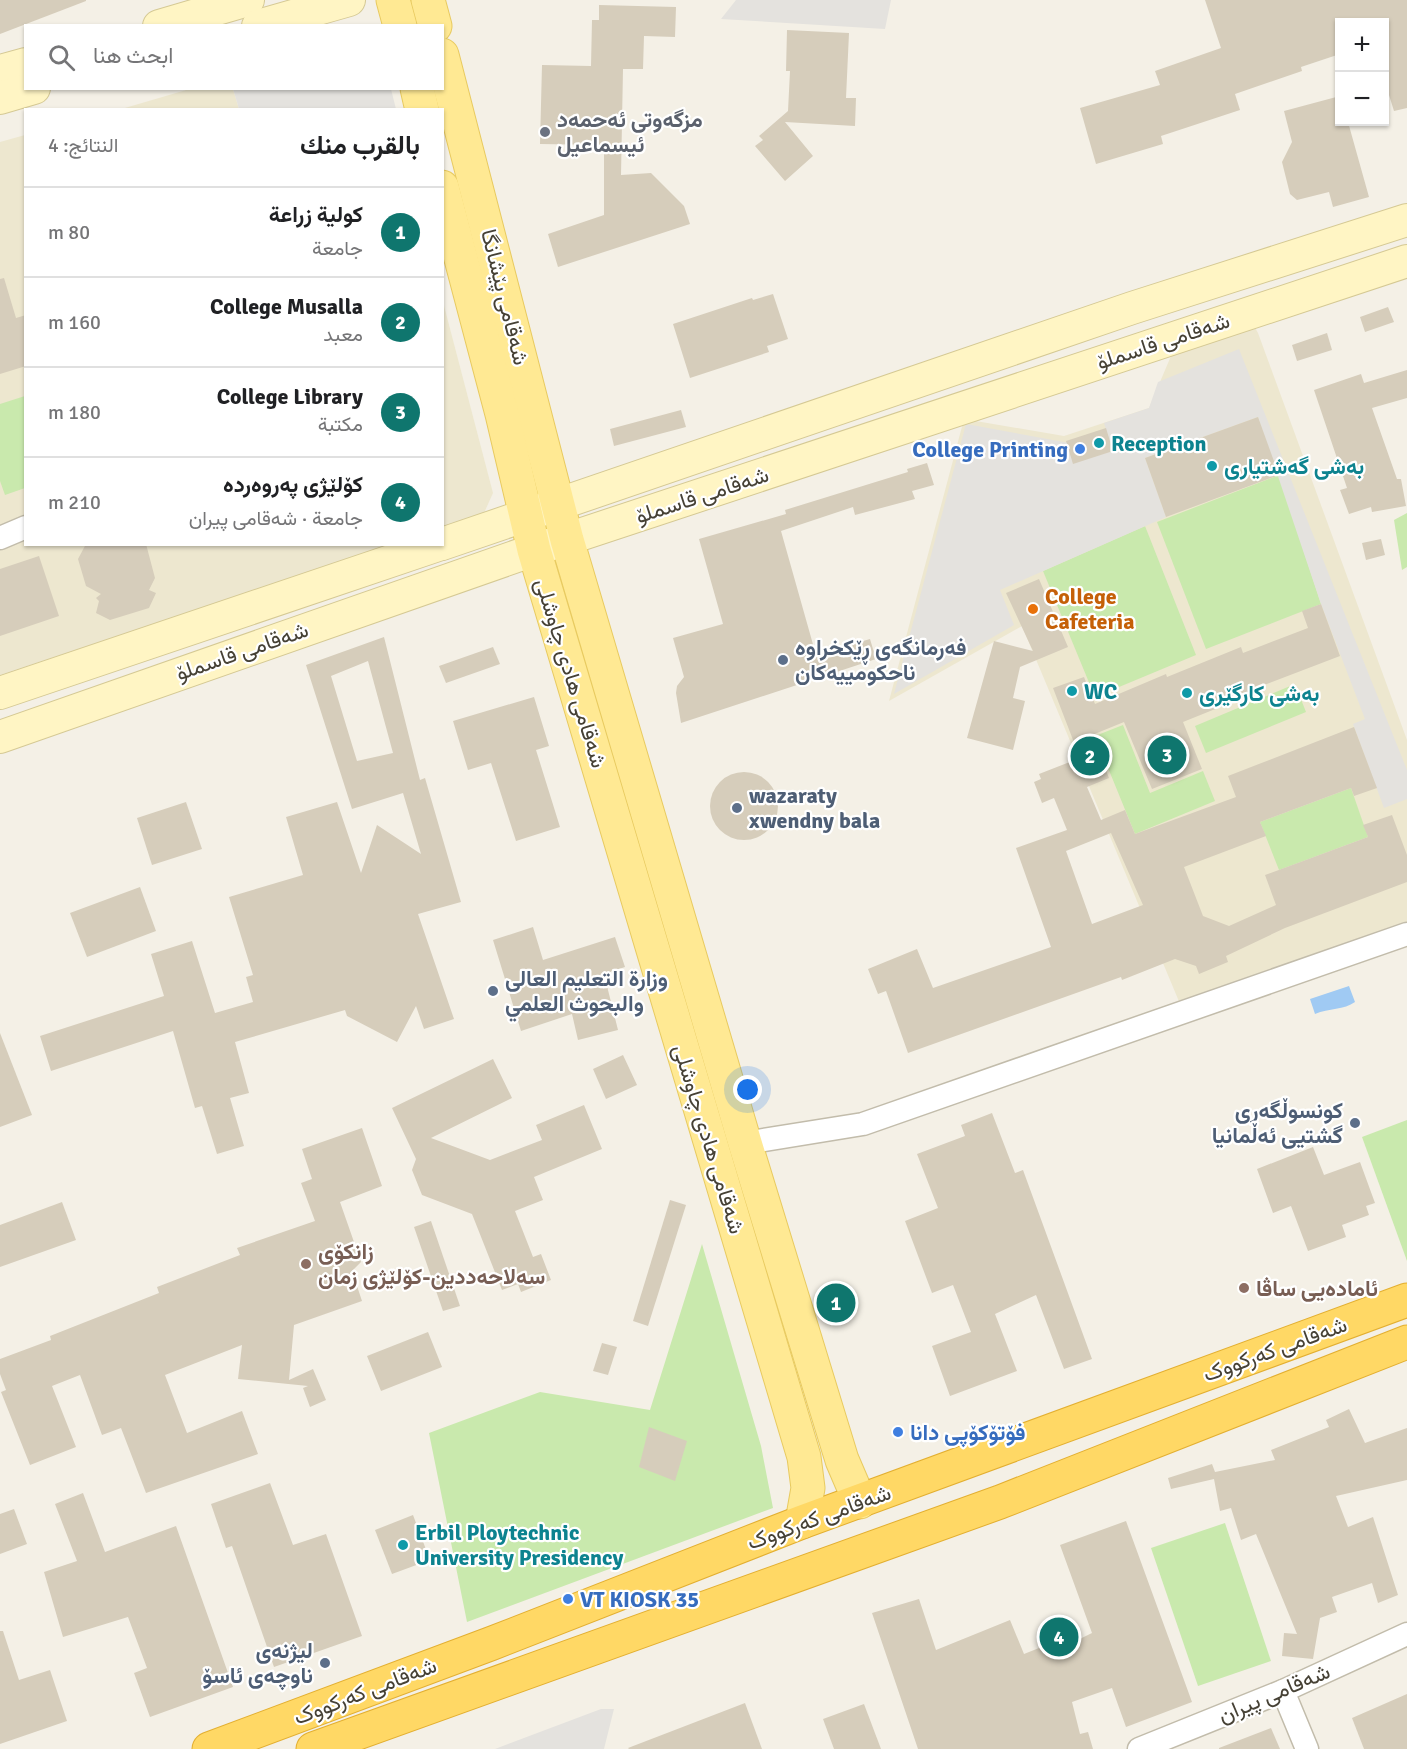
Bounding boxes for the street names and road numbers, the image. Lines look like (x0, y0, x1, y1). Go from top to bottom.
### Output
street label: شەقامی پێشانگا (474, 226, 535, 368)
street label: شەقامی قاسملۆ (1093, 307, 1233, 375)
street label: شەقامی قاسملۆ (632, 461, 772, 529)
street label: شەقامی هادی چاوشلی (528, 575, 613, 771)
street label: شەقامی قاسملۆ (172, 616, 312, 686)
street label: شەقامی هادی چاوشلی (666, 1041, 751, 1237)
street label: شەقامی کەرکووک (1199, 1310, 1351, 1388)
street label: شەقامی کەرکووک (743, 1478, 895, 1556)
street label: شەقامی کەرکووک (290, 1651, 440, 1731)
street label: شەقامی پیران (1214, 1657, 1335, 1730)

